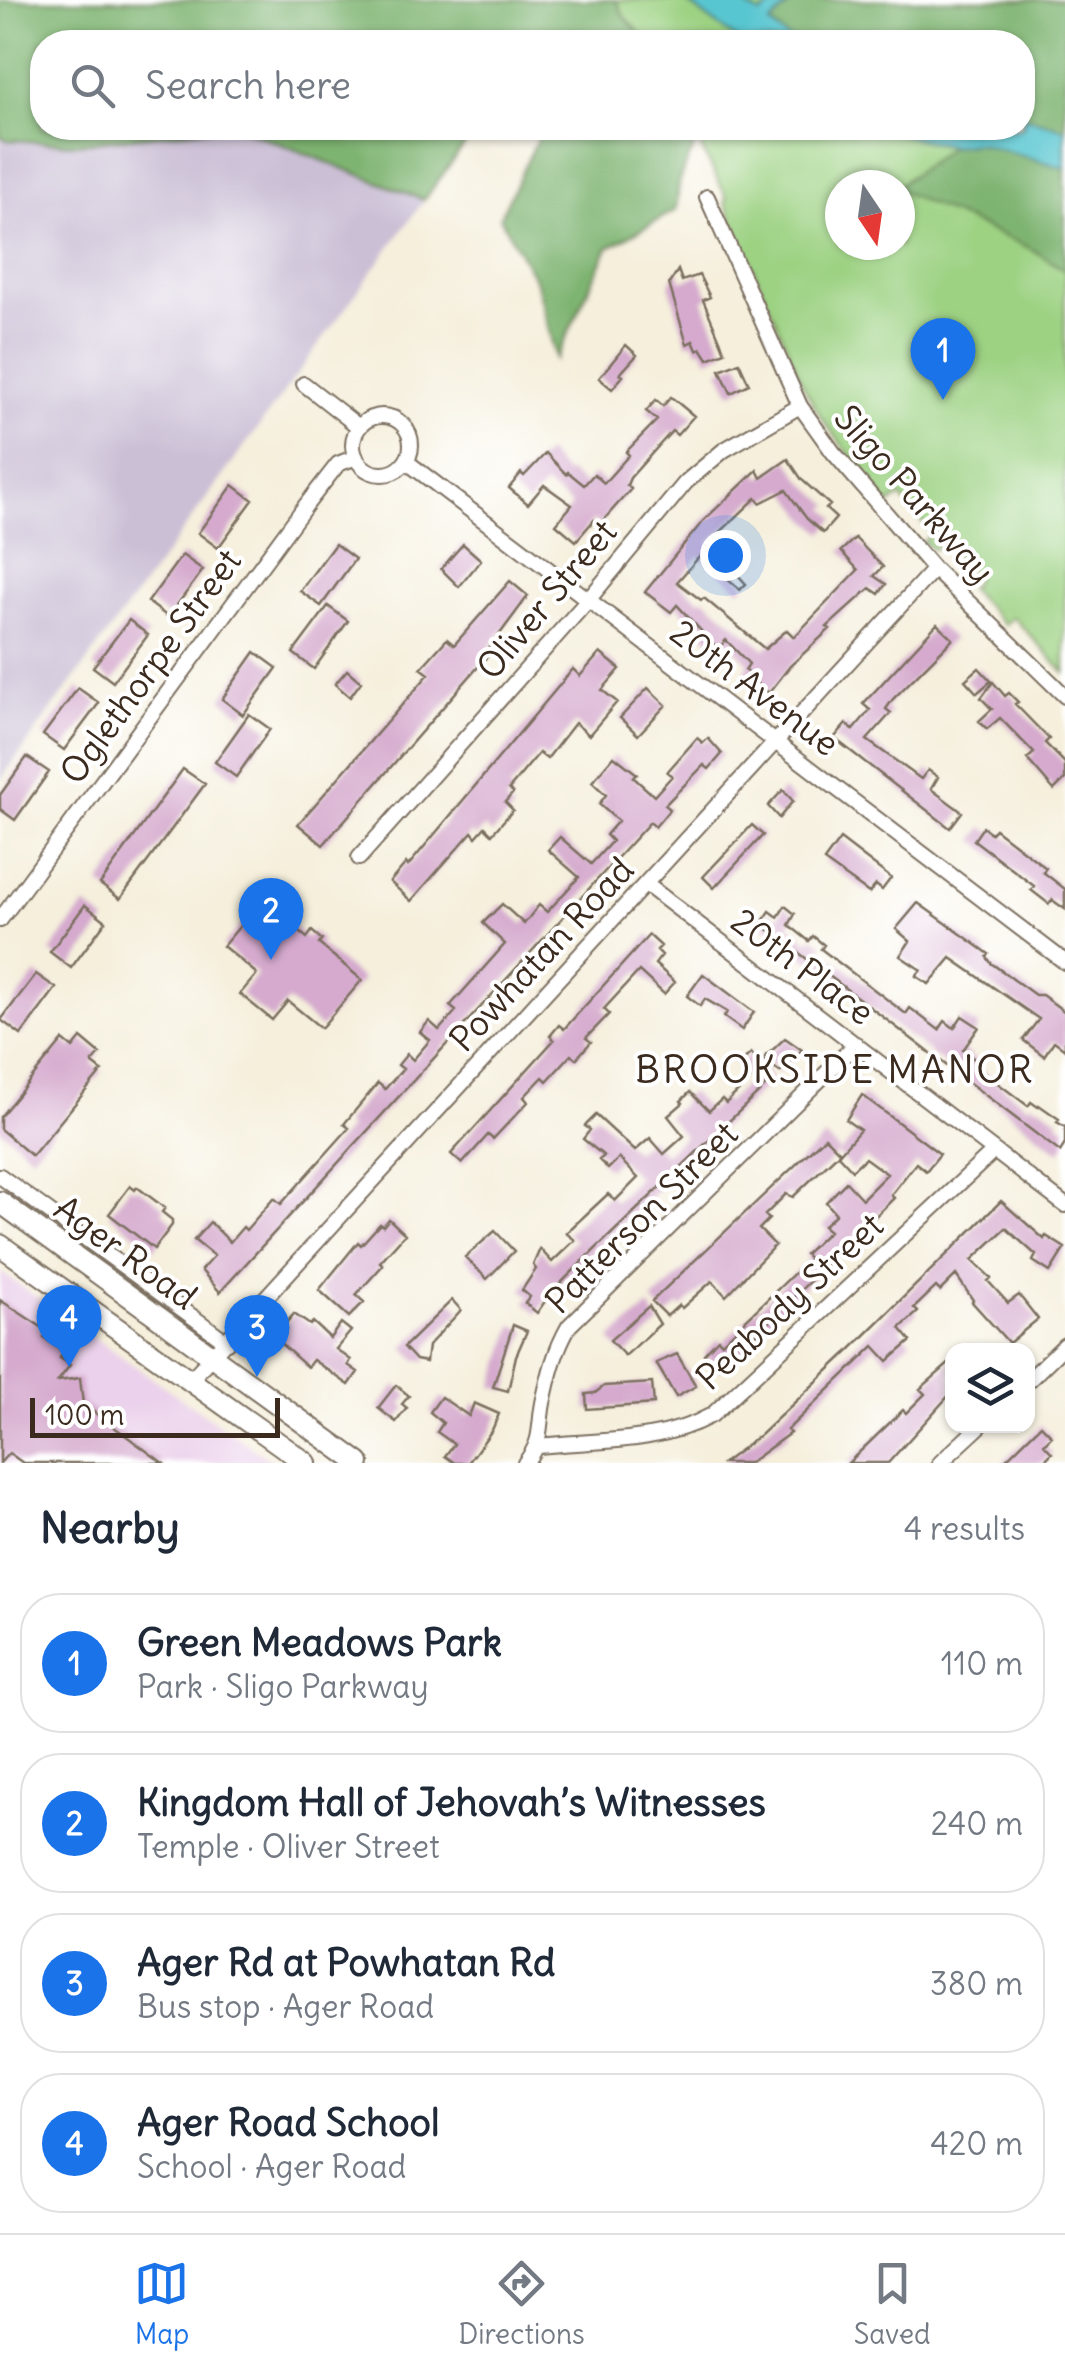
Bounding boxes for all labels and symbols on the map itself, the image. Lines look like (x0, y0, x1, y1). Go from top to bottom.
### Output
north arrow (825, 170, 915, 260)
pin: 1 (910, 318, 976, 400)
street label: Sligo Parkway (826, 396, 1004, 592)
street label: Oliver Street (467, 510, 626, 688)
your location (700, 530, 751, 581)
street label: Oglethorpe Street (50, 540, 250, 792)
street label: 20th Avenue (662, 609, 848, 765)
street label: Powhatan Road (440, 848, 642, 1060)
pin: 2 (238, 878, 304, 960)
street label: 20th Place (723, 898, 883, 1034)
district label: BROOKSIDE MANOR (635, 1046, 1035, 1093)
street label: Patterson Street (536, 1111, 747, 1322)
street label: Ager Road (46, 1186, 206, 1318)
street label: Peabody Street (686, 1203, 892, 1399)
pin: 4 (36, 1284, 102, 1367)
pin: 3 (224, 1294, 290, 1377)
scale bar (30, 1393, 280, 1438)

